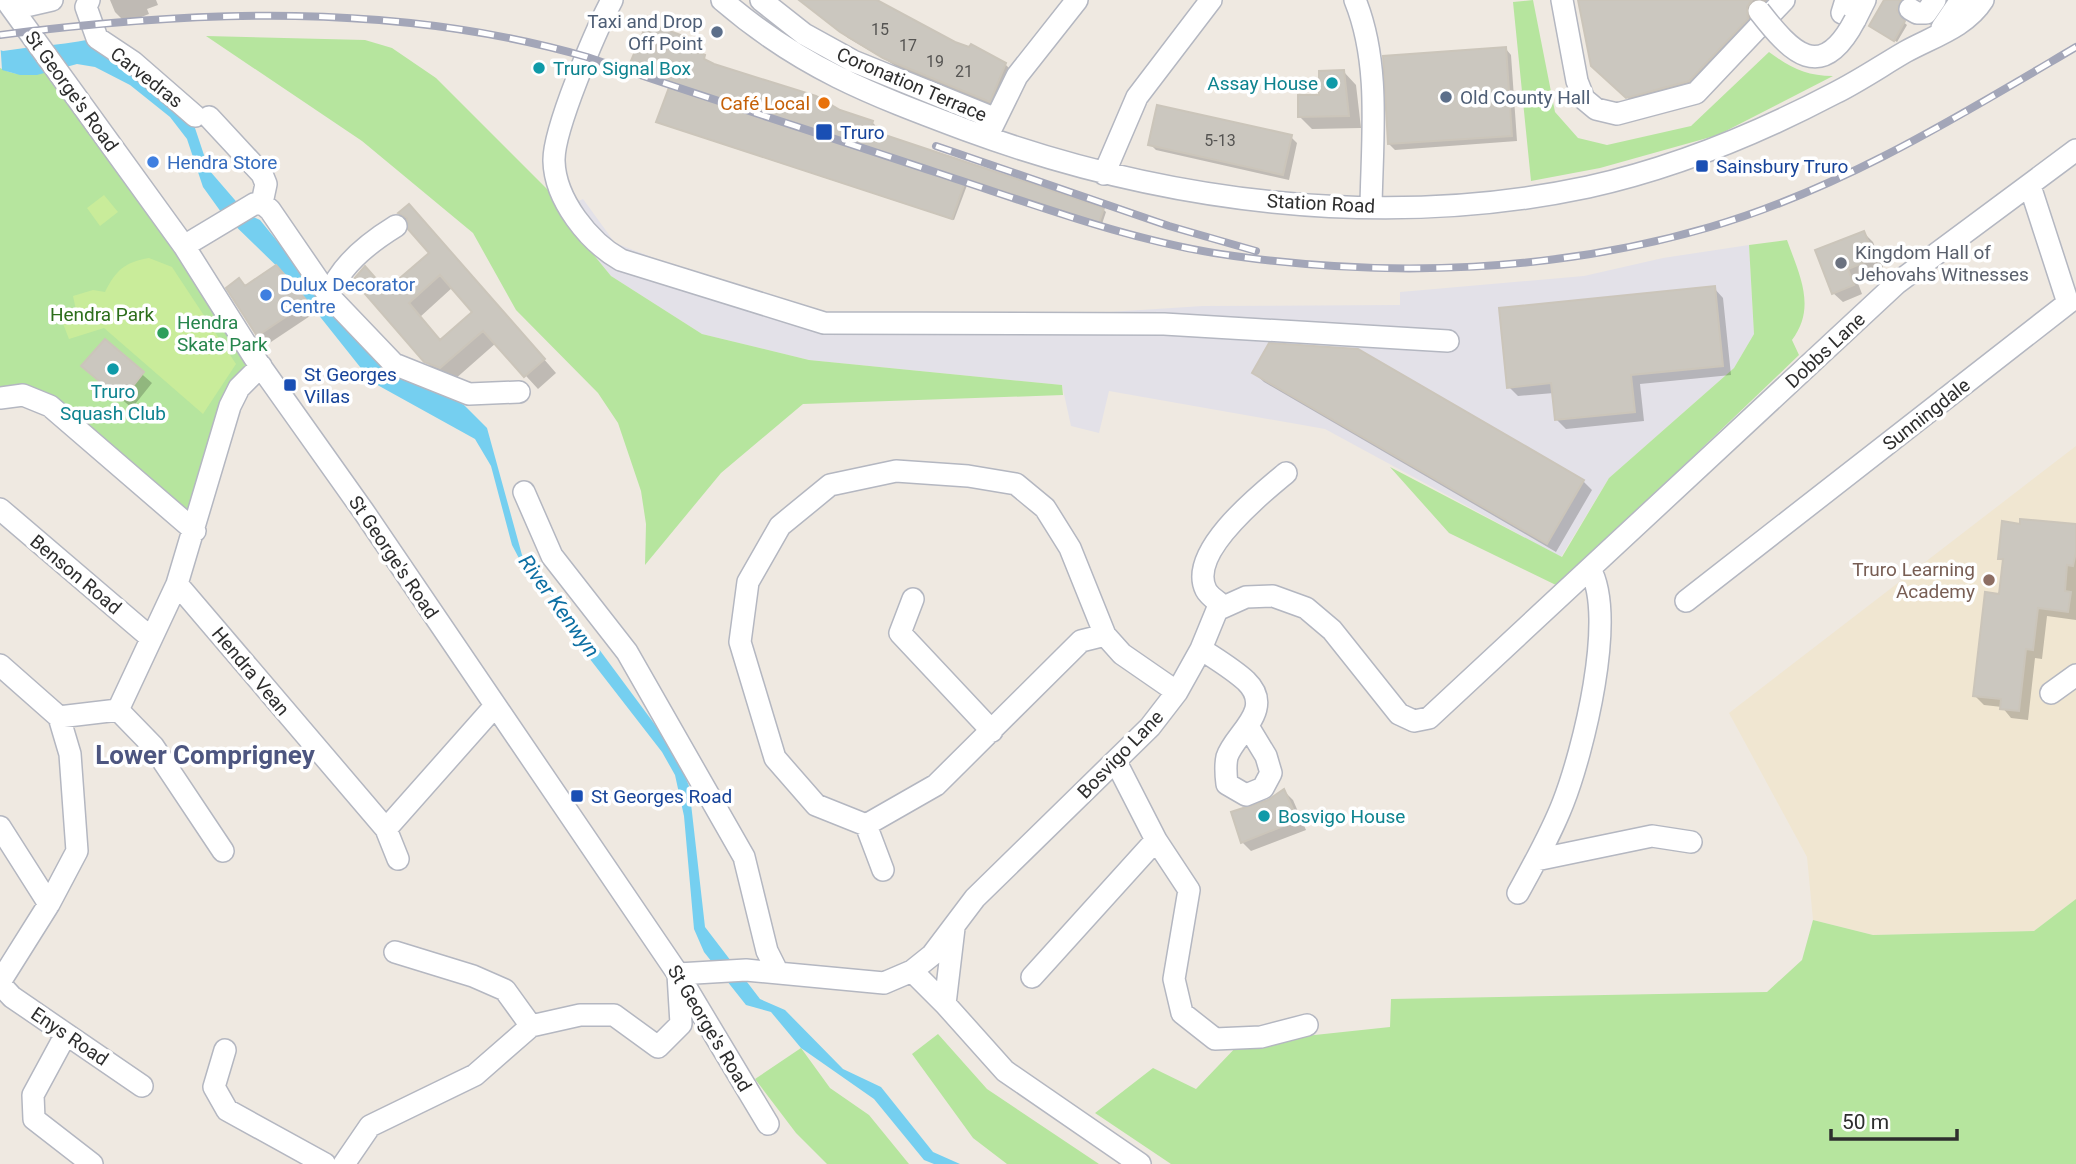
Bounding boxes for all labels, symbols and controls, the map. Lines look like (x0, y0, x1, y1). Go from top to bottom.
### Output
place label: Taxi and Drop Off Point (587, 10, 703, 55)
house number: 15 (871, 20, 889, 39)
marker: Taxi and Drop Off Point (709, 24, 725, 40)
street label: St George's Road (20, 26, 123, 156)
house number: 17 (899, 36, 917, 55)
street label: Carvedras (106, 42, 187, 113)
street label: Coronation Terrace (833, 42, 990, 126)
house number: 19 (926, 52, 944, 71)
place label: Truro Signal Box (553, 57, 692, 80)
marker: Truro Signal Box (531, 60, 547, 76)
house number: 21 (955, 62, 973, 81)
place label: Assay House (1207, 72, 1318, 95)
marker: Assay House (1324, 75, 1340, 91)
place label: Old County Hall (1460, 86, 1590, 109)
marker: Old County Hall (1438, 89, 1454, 105)
place label: Café Local (720, 92, 810, 115)
marker: Café Local (816, 95, 832, 111)
place label: Truro (840, 121, 885, 144)
marker: Truro (814, 122, 834, 142)
house number: 5-13 (1204, 131, 1236, 150)
place label: Hendra Store (167, 151, 277, 174)
marker: Hendra Store (145, 154, 161, 170)
place label: Sainsbury Truro (1716, 155, 1848, 178)
marker: Sainsbury Truro (1694, 158, 1710, 174)
street label: Station Road (1266, 189, 1376, 218)
place label: Kingdom Hall of Jehovahs Witnesses (1855, 241, 2029, 286)
marker: Kingdom Hall of Jehovahs Witnesses (1833, 255, 1849, 271)
place label: Dulux Decorator Centre (280, 273, 416, 318)
marker: Dulux Decorator Centre (258, 287, 274, 303)
park label: Hendra Park (50, 303, 154, 326)
street label: Dobbs Lane (1781, 308, 1870, 393)
place label: Hendra Skate Park (177, 311, 268, 356)
marker: Hendra Skate Park (155, 325, 171, 341)
marker: Truro Squash Club (105, 361, 121, 377)
place label: St Georges Villas (304, 363, 397, 408)
street label: Sunningdale (1878, 373, 1974, 456)
marker: St Georges Villas (282, 377, 298, 393)
place label: Truro Squash Club (60, 380, 166, 425)
street label: St George's Road (344, 491, 443, 623)
street label: Benson Road (25, 530, 126, 619)
water label: River Kenwyn (514, 550, 604, 662)
place label: Truro Learning Academy (1852, 558, 1975, 603)
marker: Truro Learning Academy (1981, 572, 1997, 588)
street label: Hendra Vean (207, 622, 294, 720)
street label: Bosvigo Lane (1073, 705, 1168, 803)
district label: Lower Comprigney (95, 740, 316, 770)
place label: St Georges Road (591, 785, 732, 808)
marker: St Georges Road (569, 788, 585, 804)
place label: Bosvigo House (1278, 805, 1405, 828)
marker: Bosvigo House (1256, 808, 1272, 824)
street label: St George's Road (663, 961, 756, 1096)
street label: Enys Road (27, 1002, 113, 1071)
scale bar (1831, 1098, 1957, 1142)
text: 50 m (1842, 1110, 1889, 1134)

